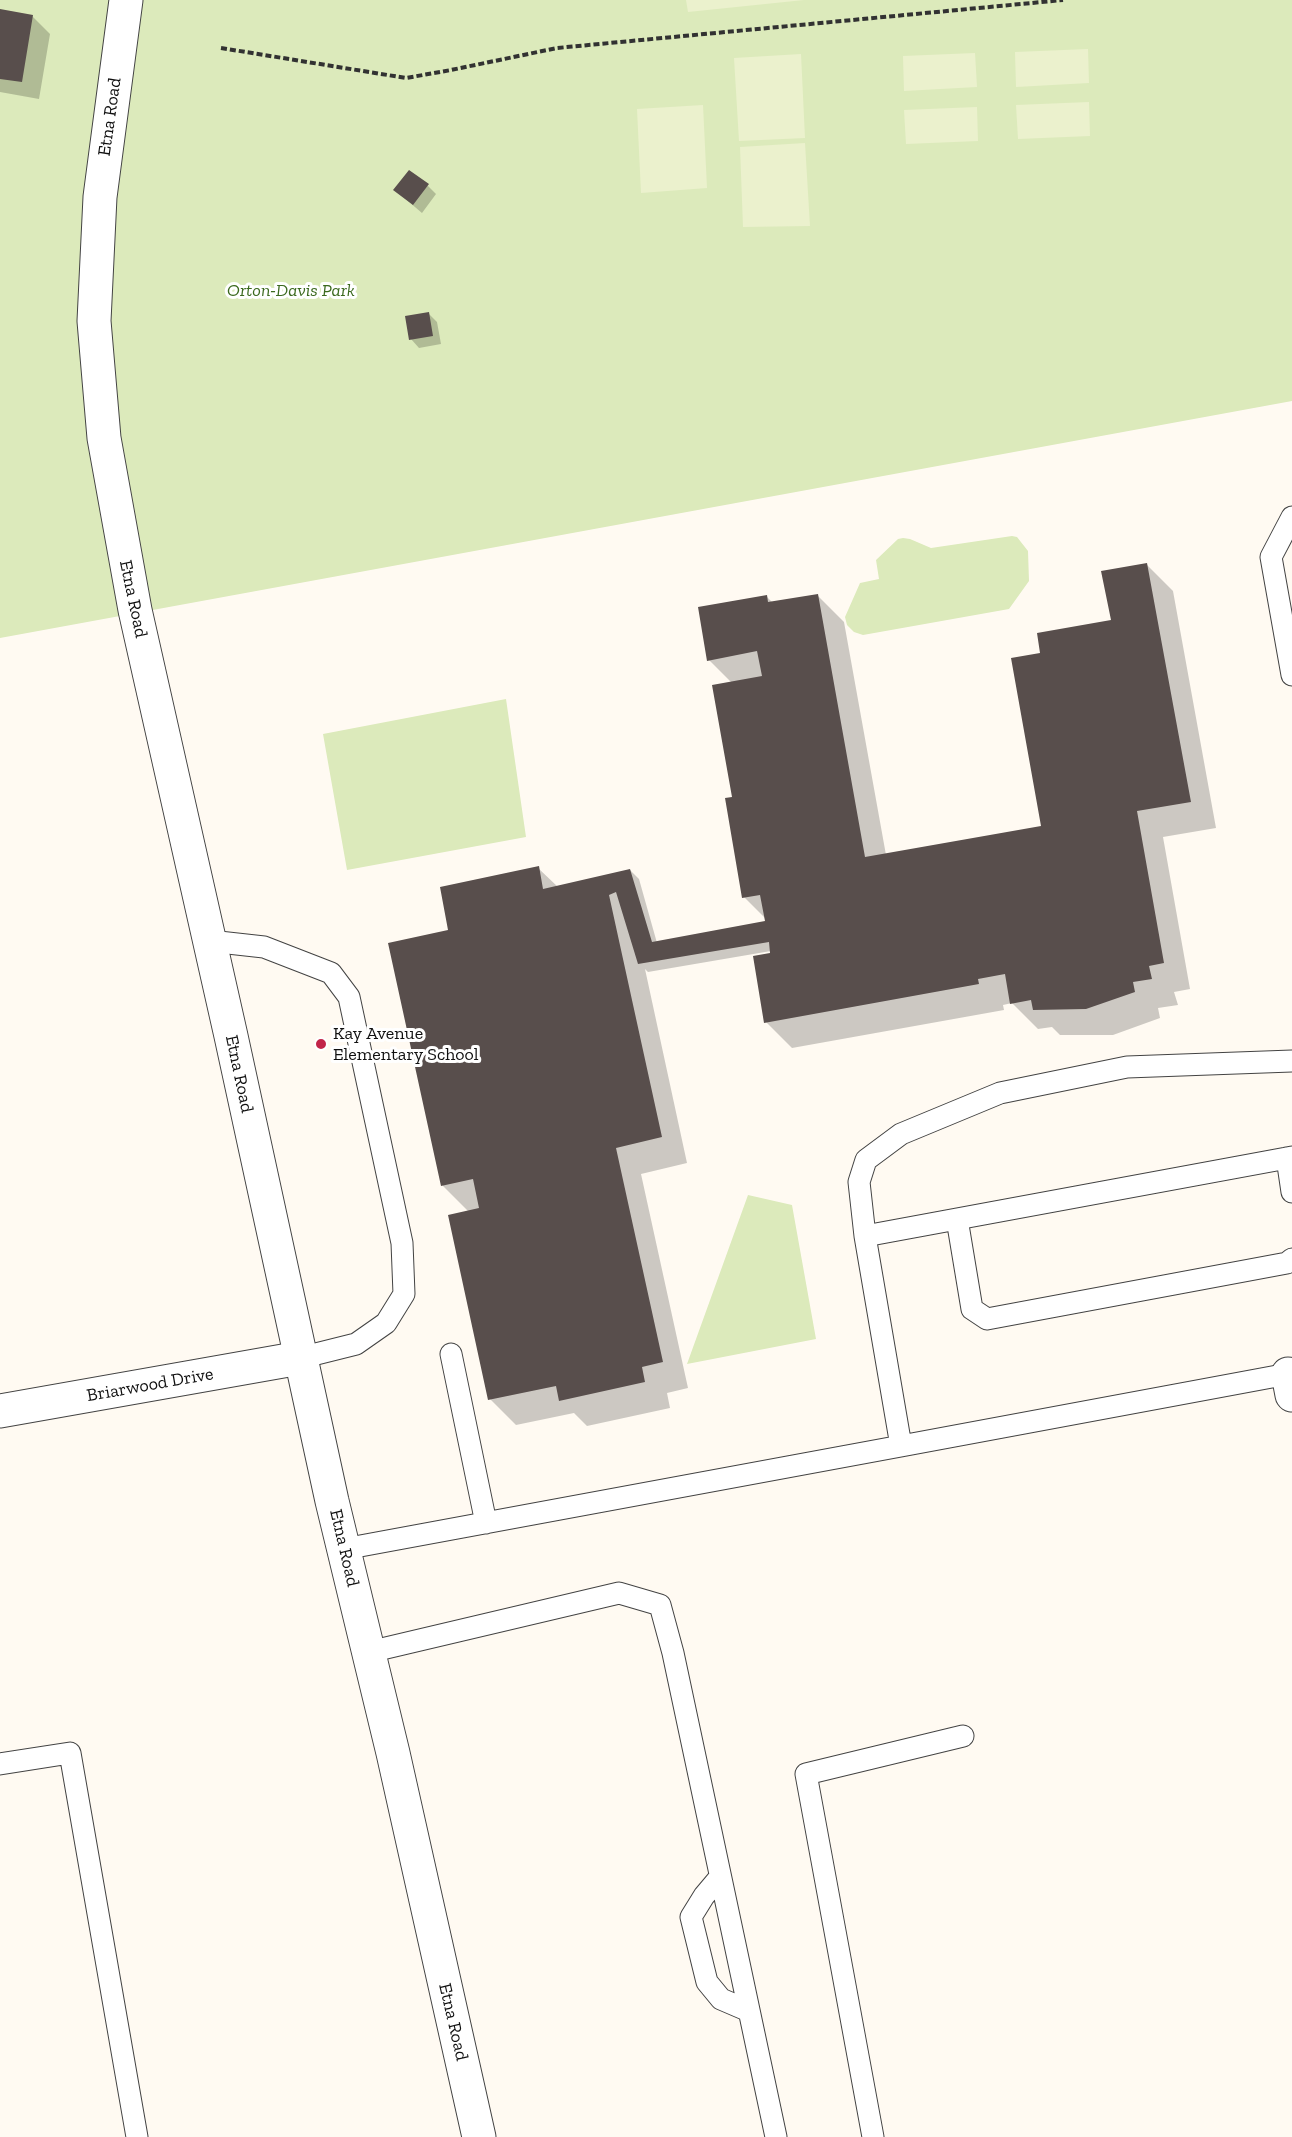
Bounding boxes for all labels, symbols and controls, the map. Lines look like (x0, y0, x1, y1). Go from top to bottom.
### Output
street label: Etna Road (94, 76, 126, 158)
park label: Orton-Davis Park (227, 280, 355, 302)
street label: Etna Road (114, 558, 152, 640)
place label: Kay Avenue Elementary School (333, 1023, 479, 1066)
street label: Etna Road (220, 1033, 258, 1115)
marker: Kay Avenue Elementary School (314, 1037, 328, 1051)
street label: Briarwood Drive (85, 1363, 215, 1407)
street label: Etna Road (325, 1507, 363, 1589)
street label: Etna Road (434, 1981, 472, 2063)

